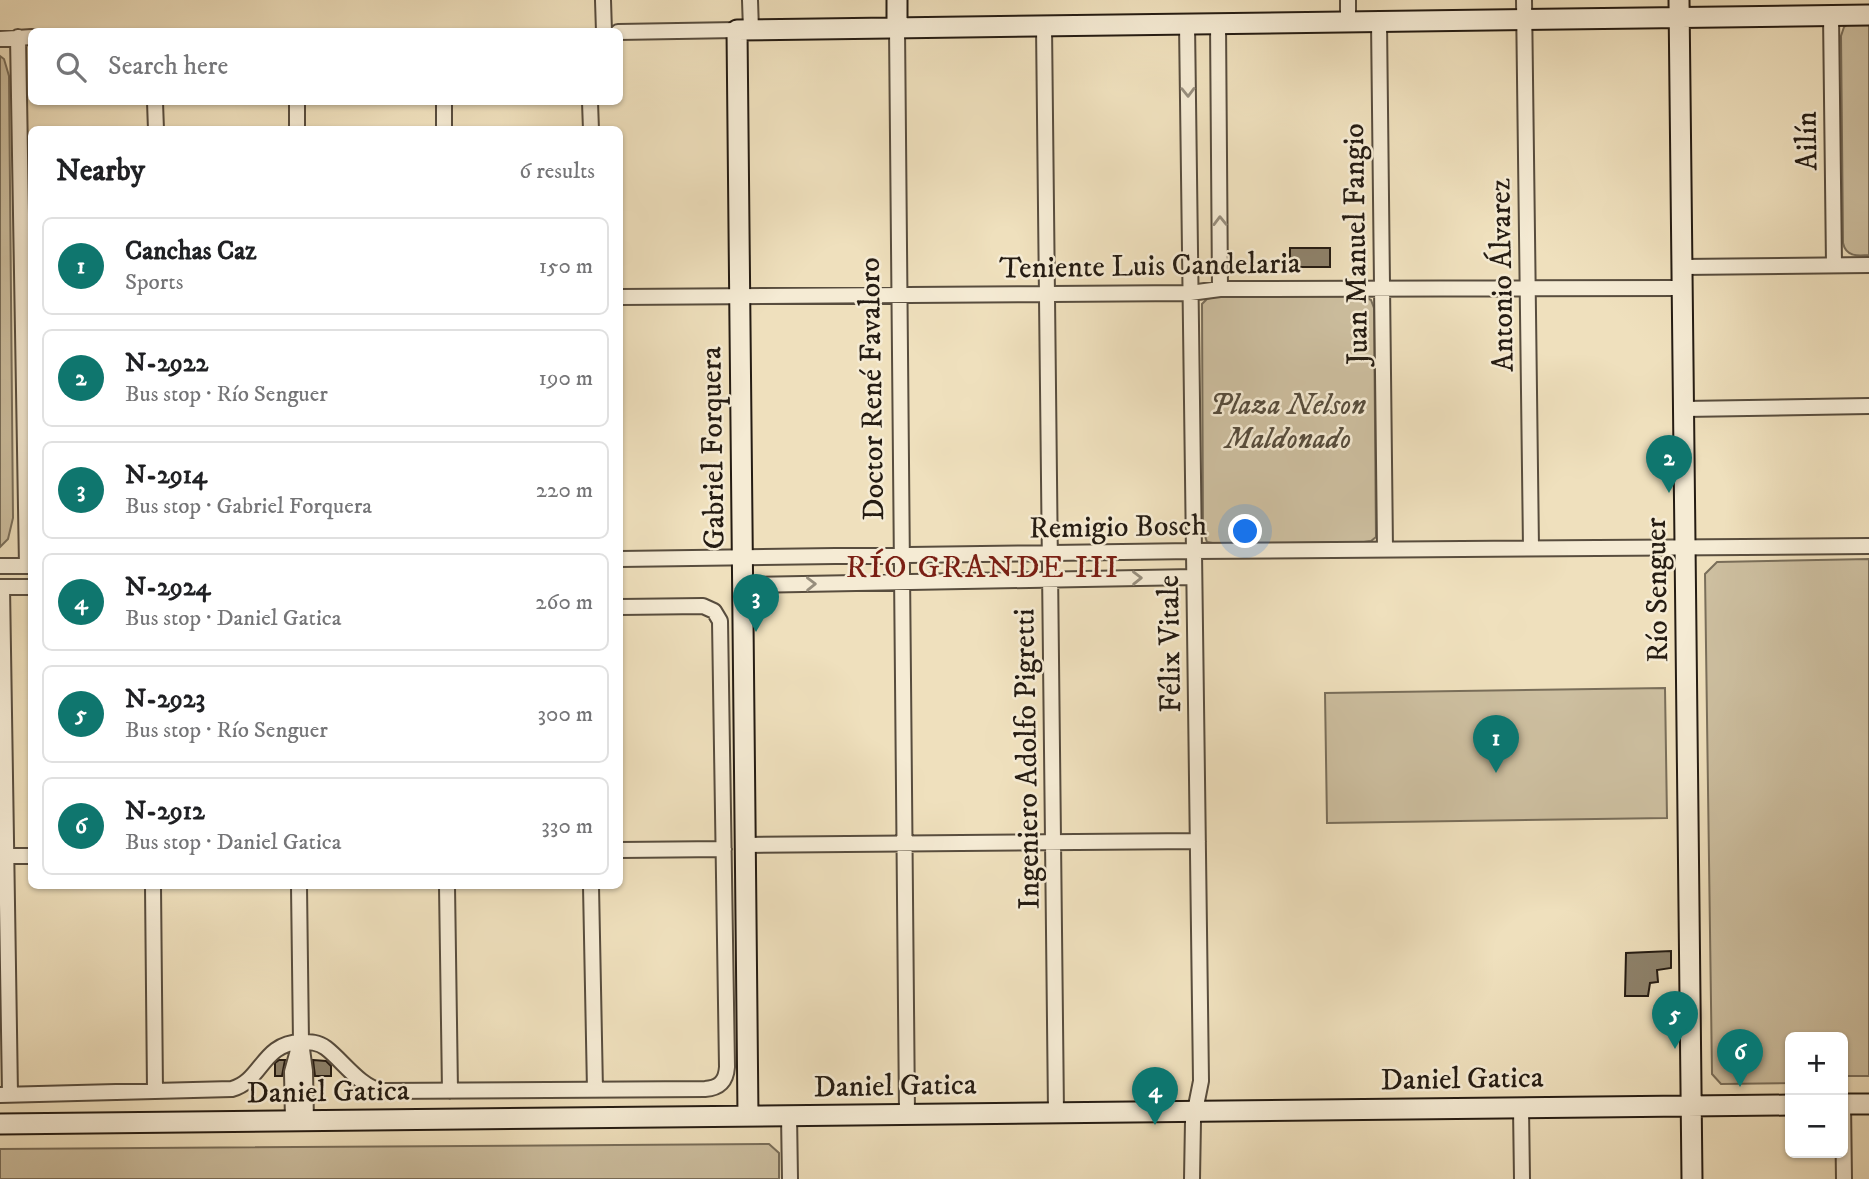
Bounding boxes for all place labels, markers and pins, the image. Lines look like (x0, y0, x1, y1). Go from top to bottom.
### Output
pin: 2 (1646, 435, 1692, 493)
pin: 3 (733, 574, 779, 632)
pin: 1 (1473, 715, 1519, 773)
pin: 5 (1652, 991, 1698, 1049)
pin: 6 (1717, 1029, 1763, 1087)
pin: 4 (1132, 1067, 1178, 1125)

